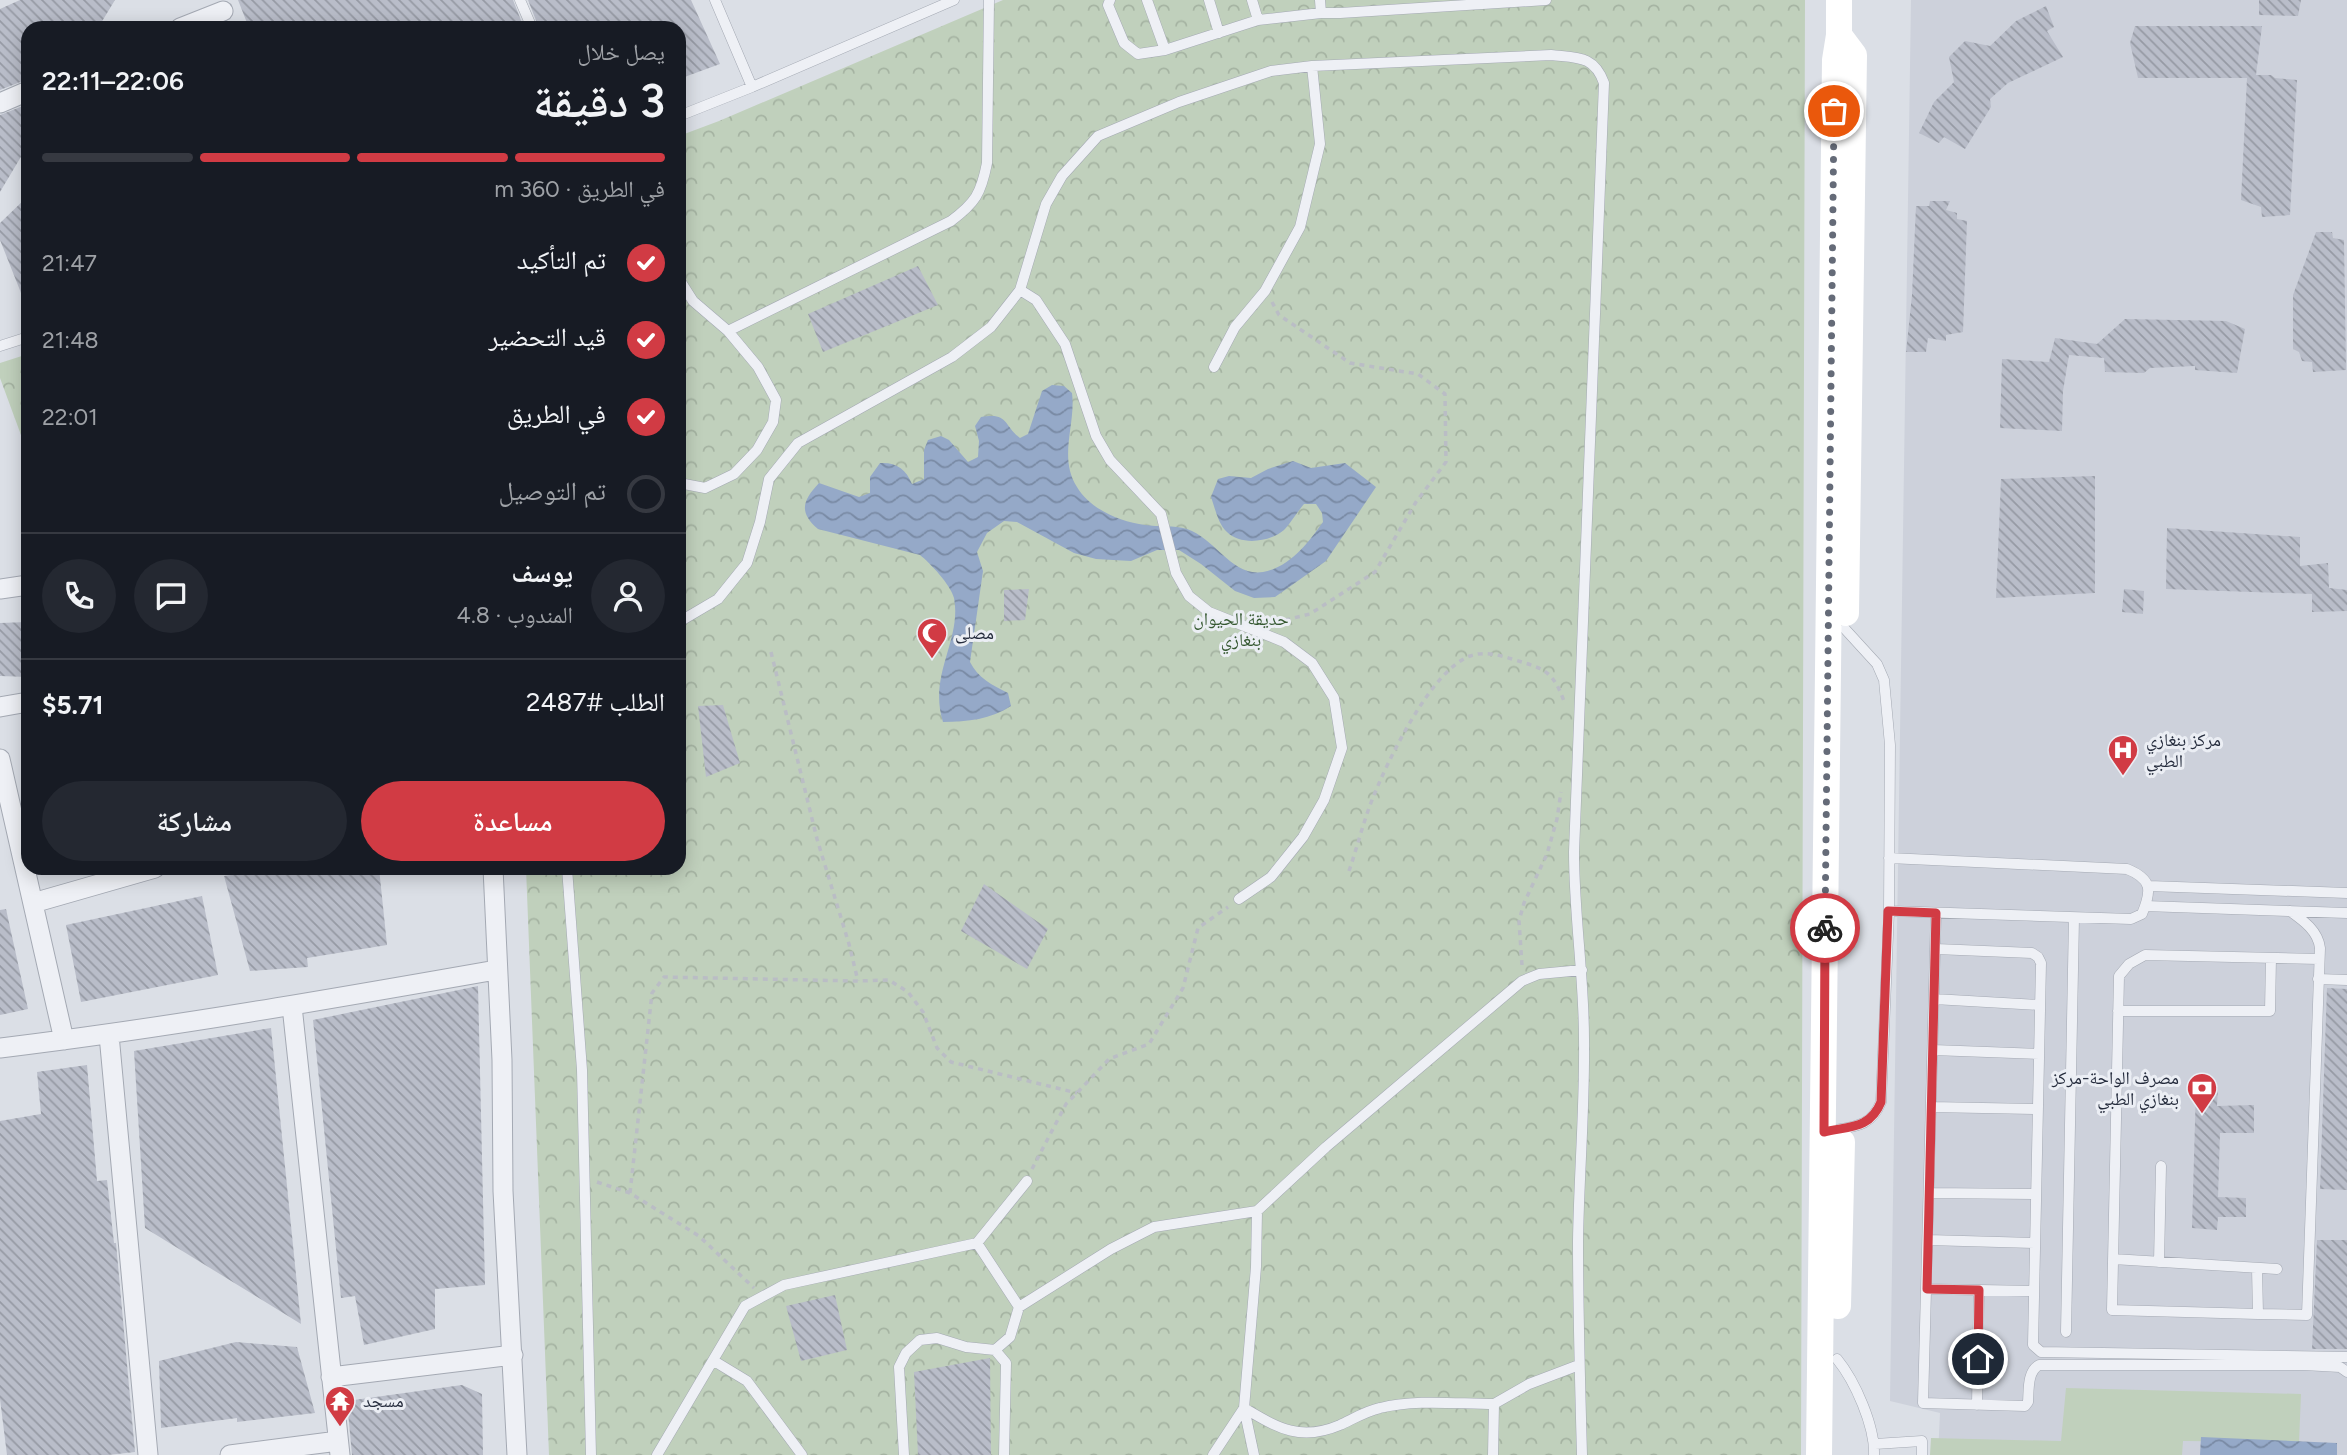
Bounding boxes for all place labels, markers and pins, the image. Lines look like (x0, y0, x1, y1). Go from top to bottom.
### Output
pin (1804, 81, 1864, 141)
mosque icon: مصلى (915, 616, 949, 660)
place label: مصلى (955, 622, 994, 644)
place label: مركز بنغازي الطبي (2146, 729, 2221, 776)
hospital icon: مركز بنغازي الطبي (2106, 733, 2140, 777)
place label: مصرف الواحة-مركز بنغازي الطبي (2051, 1067, 2179, 1114)
bank icon: مصرف الواحة-مركز بنغازي الطبي (2185, 1071, 2219, 1115)
pin (1948, 1329, 2008, 1389)
temple icon: مسجد (323, 1384, 357, 1428)
place label: مسجد (363, 1390, 404, 1412)

